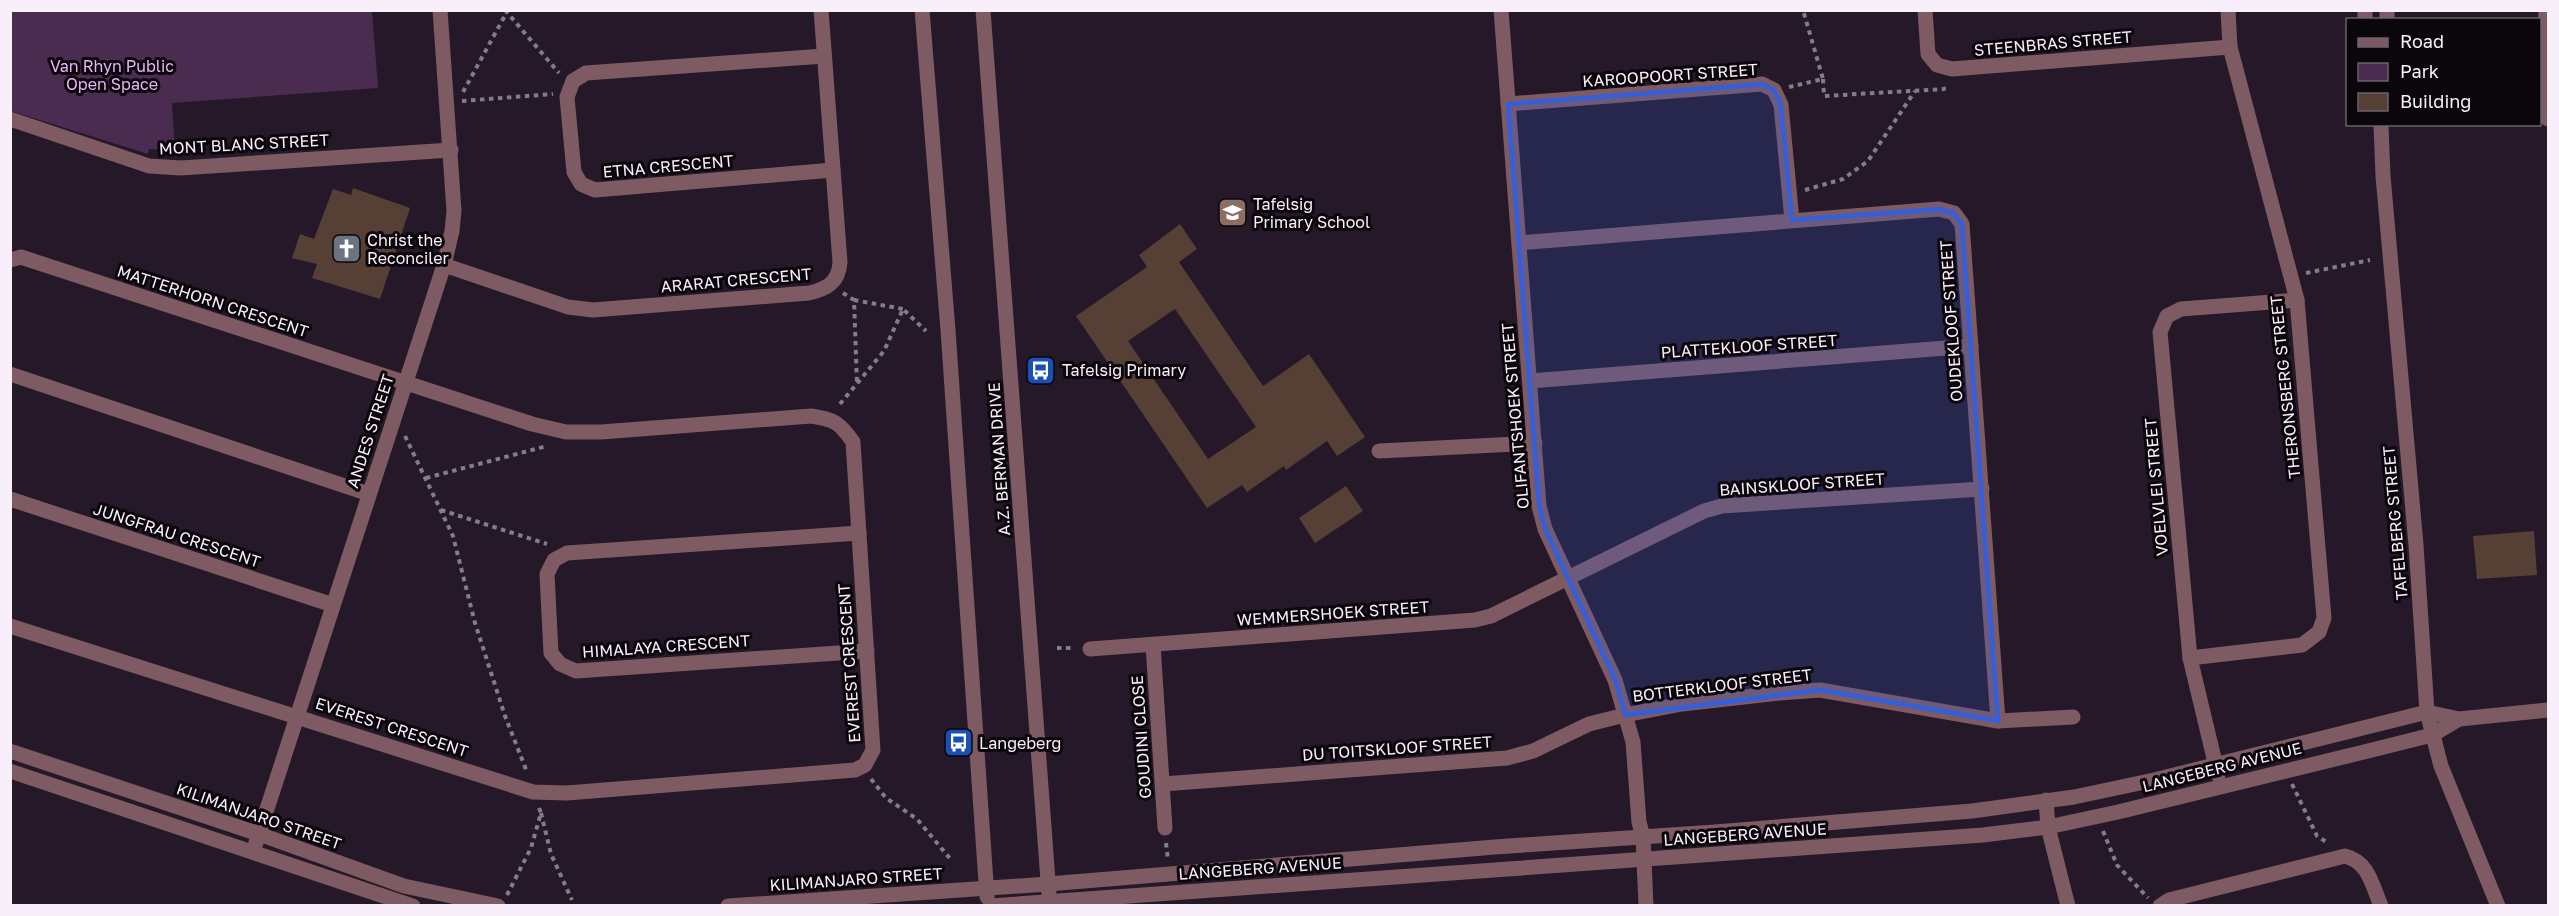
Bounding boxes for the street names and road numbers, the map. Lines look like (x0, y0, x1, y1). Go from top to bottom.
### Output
street label: STEENBRAS STREET (1973, 26, 2133, 60)
street label: KAROOPOORT STREET (1582, 59, 1759, 91)
street label: MONT BLANC STREET (158, 130, 330, 158)
street label: ETNA CRESCENT (602, 150, 734, 182)
street label: OUDEKLOOF STREET (1935, 240, 1967, 402)
street label: MATTERHORN CRESCENT (115, 261, 311, 341)
street label: ARARAT CRESCENT (660, 263, 812, 297)
street label: THERONSBERG STREET (2265, 294, 2305, 480)
street label: OLIFANTSHOEK STREET (1497, 322, 1533, 510)
street label: PLATTEKLOOF STREET (1660, 330, 1838, 362)
street label: ANDES STREET (342, 371, 398, 490)
street label: A.Z. BERMAN DRIVE (984, 382, 1014, 536)
street label: VOELVLEI STREET (2140, 417, 2172, 557)
street label: TAFELBERG STREET (2378, 445, 2412, 601)
street label: BAINSKLOOF STREET (1719, 468, 1885, 500)
street label: JUNGFRAU CRESCENT (91, 498, 263, 572)
street label: EVEREST CRESCENT (833, 583, 865, 743)
street label: WEMMERSHOEK STREET (1236, 596, 1430, 630)
street label: HIMALAYA CRESCENT (581, 630, 751, 662)
street label: BOTTERKLOOF STREET (1631, 664, 1813, 706)
street label: GOUDINI CLOSE (1127, 675, 1155, 799)
street label: EVEREST CRESCENT (313, 693, 471, 761)
street label: DU TOITSKLOOF STREET (1301, 731, 1493, 765)
street label: LANGEBERG AVENUE (2140, 738, 2304, 796)
street label: KILIMANJARO STREET (174, 778, 344, 854)
street label: LANGEBERG AVENUE (1663, 818, 1827, 850)
street label: LANGEBERG AVENUE (1178, 852, 1342, 884)
street label: KILIMANJARO STREET (769, 863, 943, 895)

